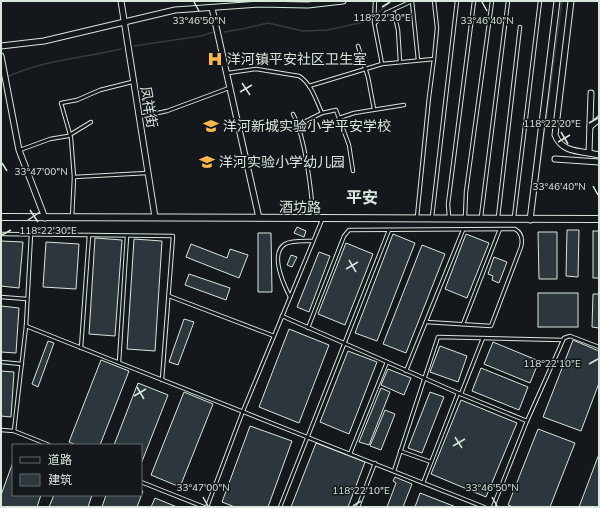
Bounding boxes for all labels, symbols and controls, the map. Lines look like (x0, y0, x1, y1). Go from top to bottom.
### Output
text: 118°22'30"E (353, 11, 411, 25)
text: 33°46'50"N (172, 14, 226, 28)
text: 33°46'40"N (460, 14, 514, 28)
hospital icon: 洋河镇平安社区卫生室 (206, 50, 224, 68)
place label: 洋河镇平安社区卫生室 (227, 50, 367, 69)
street label: 凤祥街 (136, 85, 162, 129)
school or university icon: 洋河新城实验小学平安学校 (202, 117, 220, 135)
place label: 洋河新城实验小学平安学校 (223, 117, 391, 136)
text: 118°22'20"E (523, 117, 581, 131)
school or university icon: 洋河实验小学幼儿园 (198, 153, 216, 171)
place label: 洋河实验小学幼儿园 (219, 153, 345, 172)
text: 33°47'00"N (14, 165, 68, 179)
text: 33°46'40"N (532, 180, 586, 194)
district label: 平安 (346, 187, 378, 209)
street label: 酒坊路 (279, 198, 321, 217)
text: 118°22'30"E (19, 224, 77, 238)
text: 118°22'10"E (523, 357, 581, 371)
legend (12, 444, 142, 496)
text: 道路 (48, 452, 72, 468)
text: 建筑 (48, 472, 72, 488)
text: 33°47'00"N (176, 481, 230, 495)
text: 33°46'50"N (465, 481, 519, 495)
text: 118°22'10"E (332, 484, 390, 498)

